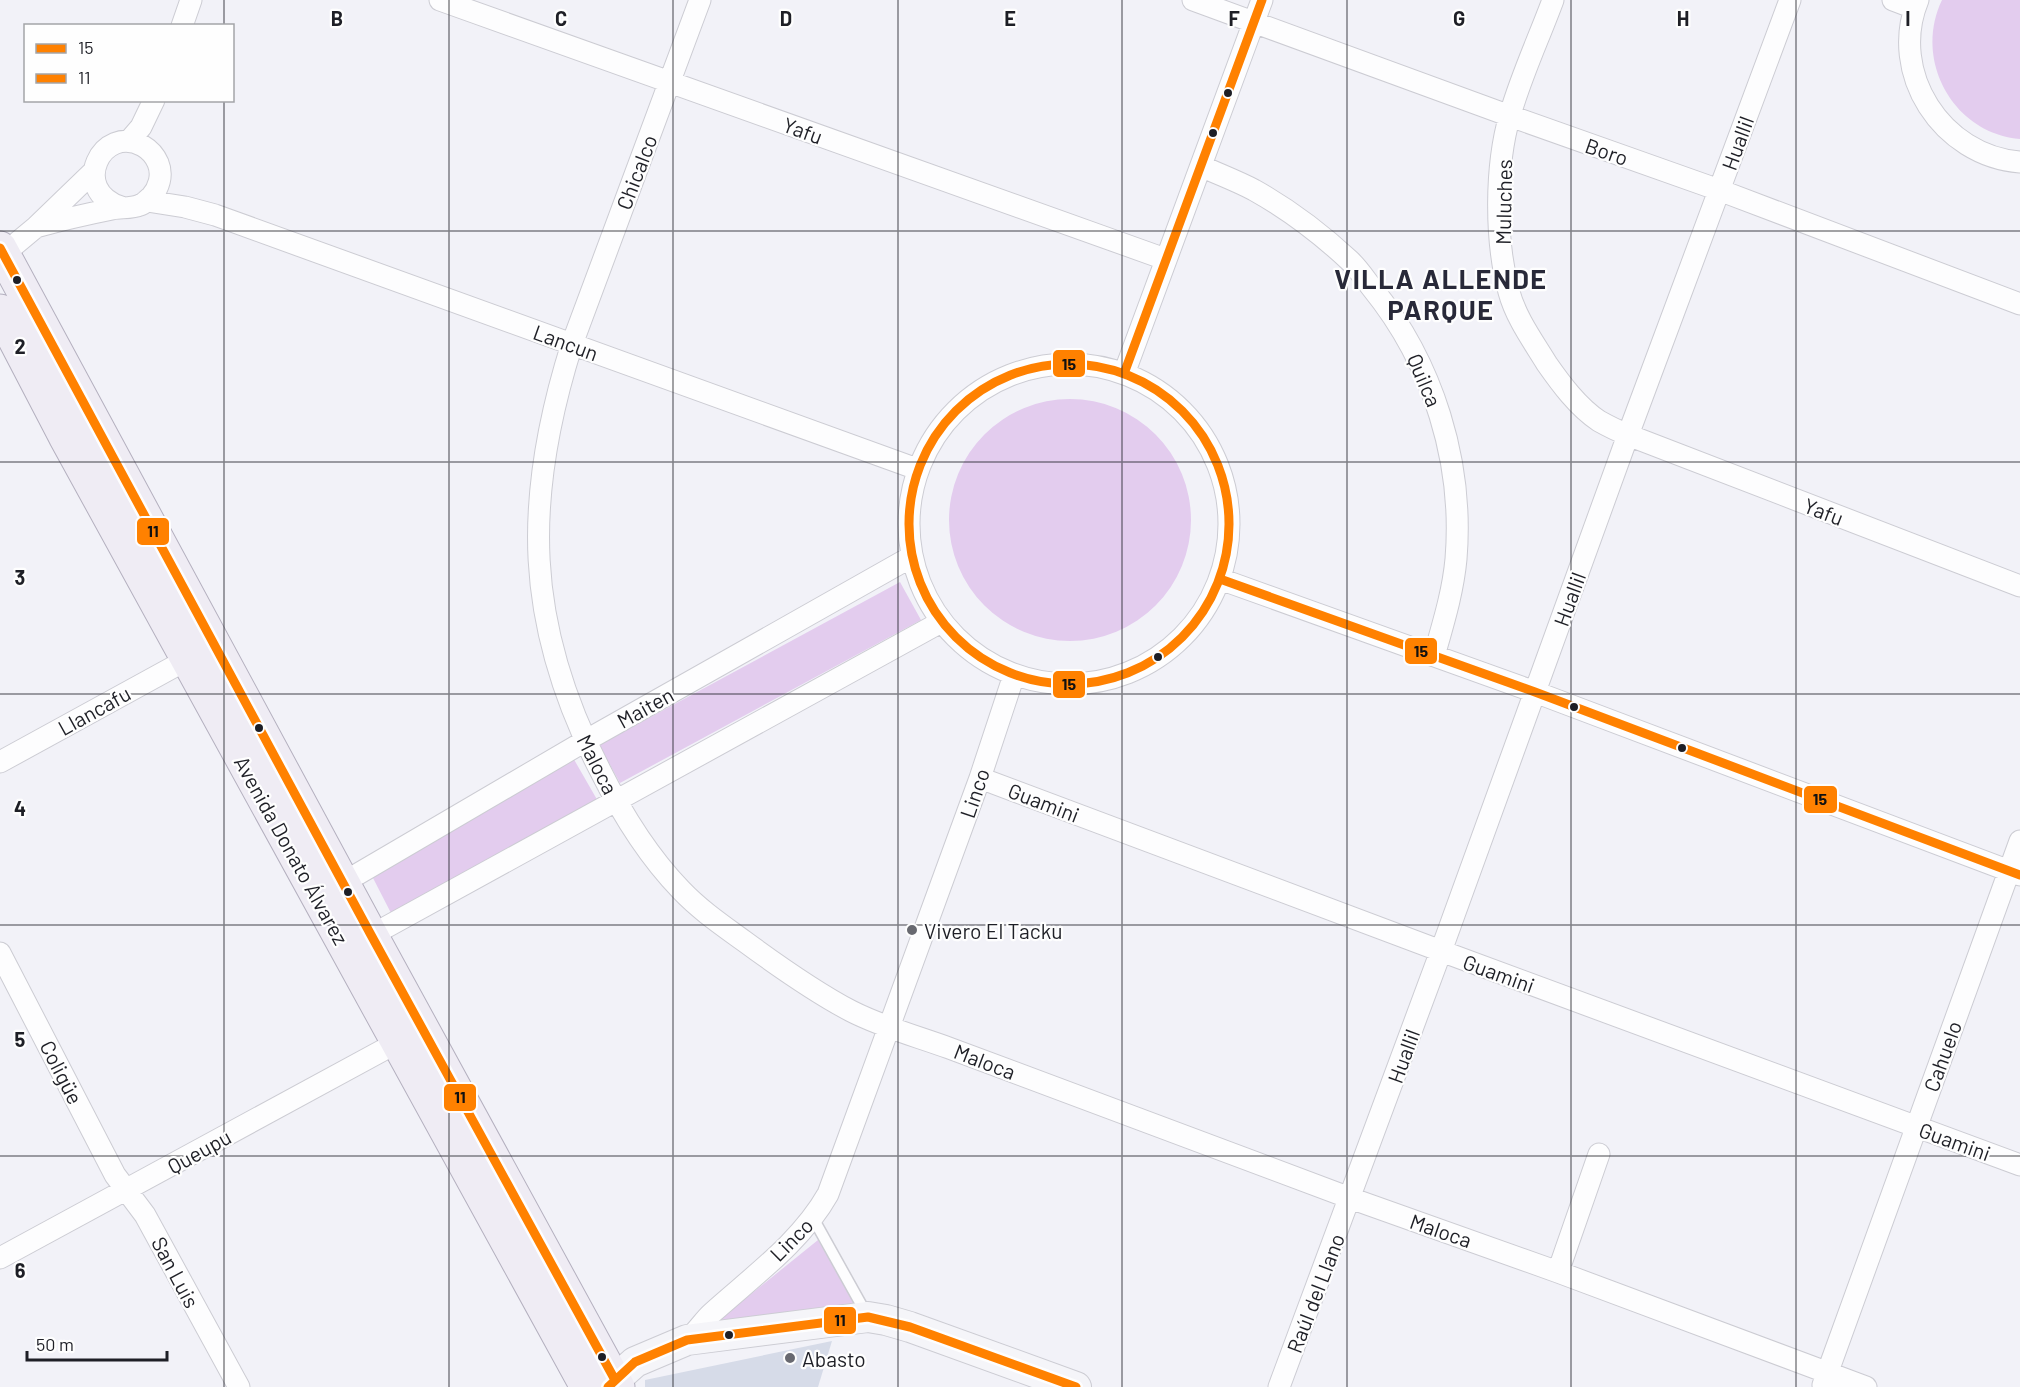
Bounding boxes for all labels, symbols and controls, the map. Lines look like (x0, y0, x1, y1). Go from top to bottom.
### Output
text: B (331, 6, 343, 30)
text: C (555, 6, 567, 30)
text: D (780, 6, 792, 30)
text: E (1004, 6, 1016, 30)
text: F (1228, 6, 1240, 30)
text: G (1453, 6, 1465, 30)
text: H (1677, 6, 1689, 30)
text: I (1905, 6, 1911, 30)
legend (24, 24, 234, 102)
text: 15 (78, 36, 94, 58)
text: 11 (78, 66, 91, 88)
unlabelled marker (1222, 87, 1234, 99)
street label: Yafu (780, 111, 826, 149)
street label: Huallil (1716, 113, 1758, 173)
unlabelled marker (1207, 127, 1219, 139)
street label: Chicalco (610, 131, 662, 213)
street label: Boro (1582, 132, 1632, 170)
street label: Muluches (1490, 159, 1516, 245)
district label: VILLA ALLENDE PARQUE (1334, 262, 1548, 325)
unlabelled marker (11, 274, 23, 286)
street label: Lancun (530, 319, 602, 365)
text: 2 (14, 334, 26, 358)
line badge: 15 (1052, 349, 1086, 378)
street label: Quilca (1403, 350, 1447, 410)
text: 15 (1062, 354, 1077, 373)
street label: Yafu (1801, 492, 1847, 530)
line badge: 11 (136, 517, 170, 546)
text: 11 (147, 521, 159, 540)
text: 3 (15, 565, 25, 589)
street label: Huallil (1548, 569, 1590, 629)
line badge: 15 (1404, 637, 1438, 665)
text: 15 (1414, 641, 1429, 660)
unlabelled marker (1152, 651, 1164, 663)
line badge: 15 (1052, 670, 1086, 699)
text: 15 (1062, 674, 1077, 693)
street label: Llancafu (53, 680, 135, 740)
street label: Maiten (612, 681, 678, 733)
unlabelled marker (1568, 701, 1580, 713)
unlabelled marker (253, 722, 265, 734)
street label: Maloca (572, 730, 624, 798)
unlabelled marker (1676, 742, 1688, 754)
street label: Avenida Donato Álvarez (230, 751, 354, 949)
street label: Linco (954, 765, 994, 821)
street label: Guamini (1005, 777, 1083, 827)
line badge: 15 (1803, 785, 1838, 814)
text: 15 (1813, 789, 1828, 808)
text: 4 (14, 796, 26, 820)
unlabelled marker (342, 886, 354, 898)
place label: Vivero El Tacku (924, 918, 1063, 943)
marker: Vivero El Tacku (905, 923, 919, 937)
street label: Guamini (1460, 949, 1538, 997)
street label: Cahuelo (1918, 1017, 1966, 1095)
street label: Huallil (1382, 1026, 1424, 1086)
text: 5 (15, 1027, 26, 1051)
street label: Coligüe (35, 1036, 89, 1108)
street label: Maloca (951, 1038, 1019, 1084)
line badge: 11 (443, 1083, 477, 1112)
text: 11 (454, 1087, 466, 1106)
street label: Guamini (1916, 1117, 1994, 1165)
street label: Queupu (163, 1123, 235, 1179)
street label: Maloca (1407, 1208, 1475, 1252)
street label: Linco (764, 1212, 818, 1266)
street label: Raúl del Llano (1281, 1230, 1349, 1356)
street label: San Luis (147, 1232, 205, 1312)
text: 6 (15, 1258, 26, 1282)
line badge: 11 (823, 1306, 857, 1335)
text: 11 (834, 1310, 846, 1329)
scale bar (27, 1324, 166, 1362)
unlabelled marker (723, 1329, 735, 1341)
text: 50 m (36, 1333, 74, 1355)
place label: Abasto (802, 1346, 866, 1371)
unlabelled marker (596, 1351, 608, 1363)
marker: Abasto (783, 1351, 797, 1365)

